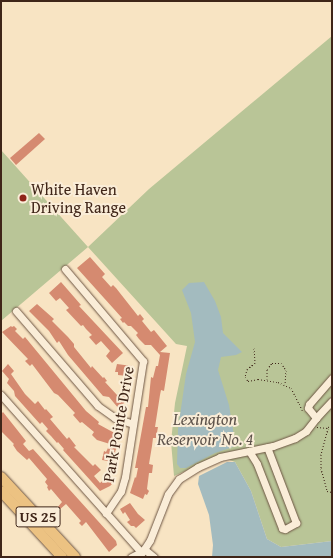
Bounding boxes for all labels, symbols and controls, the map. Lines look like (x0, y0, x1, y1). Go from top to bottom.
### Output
place label: White Haven Driving Range (31, 179, 126, 217)
marker: White Haven Driving Range (18, 193, 28, 203)
street label: Park Pointe Drive (98, 365, 138, 483)
water label: Lexington Reservoir No. 4 (157, 409, 253, 449)
road number: US 25 (15, 504, 61, 530)

